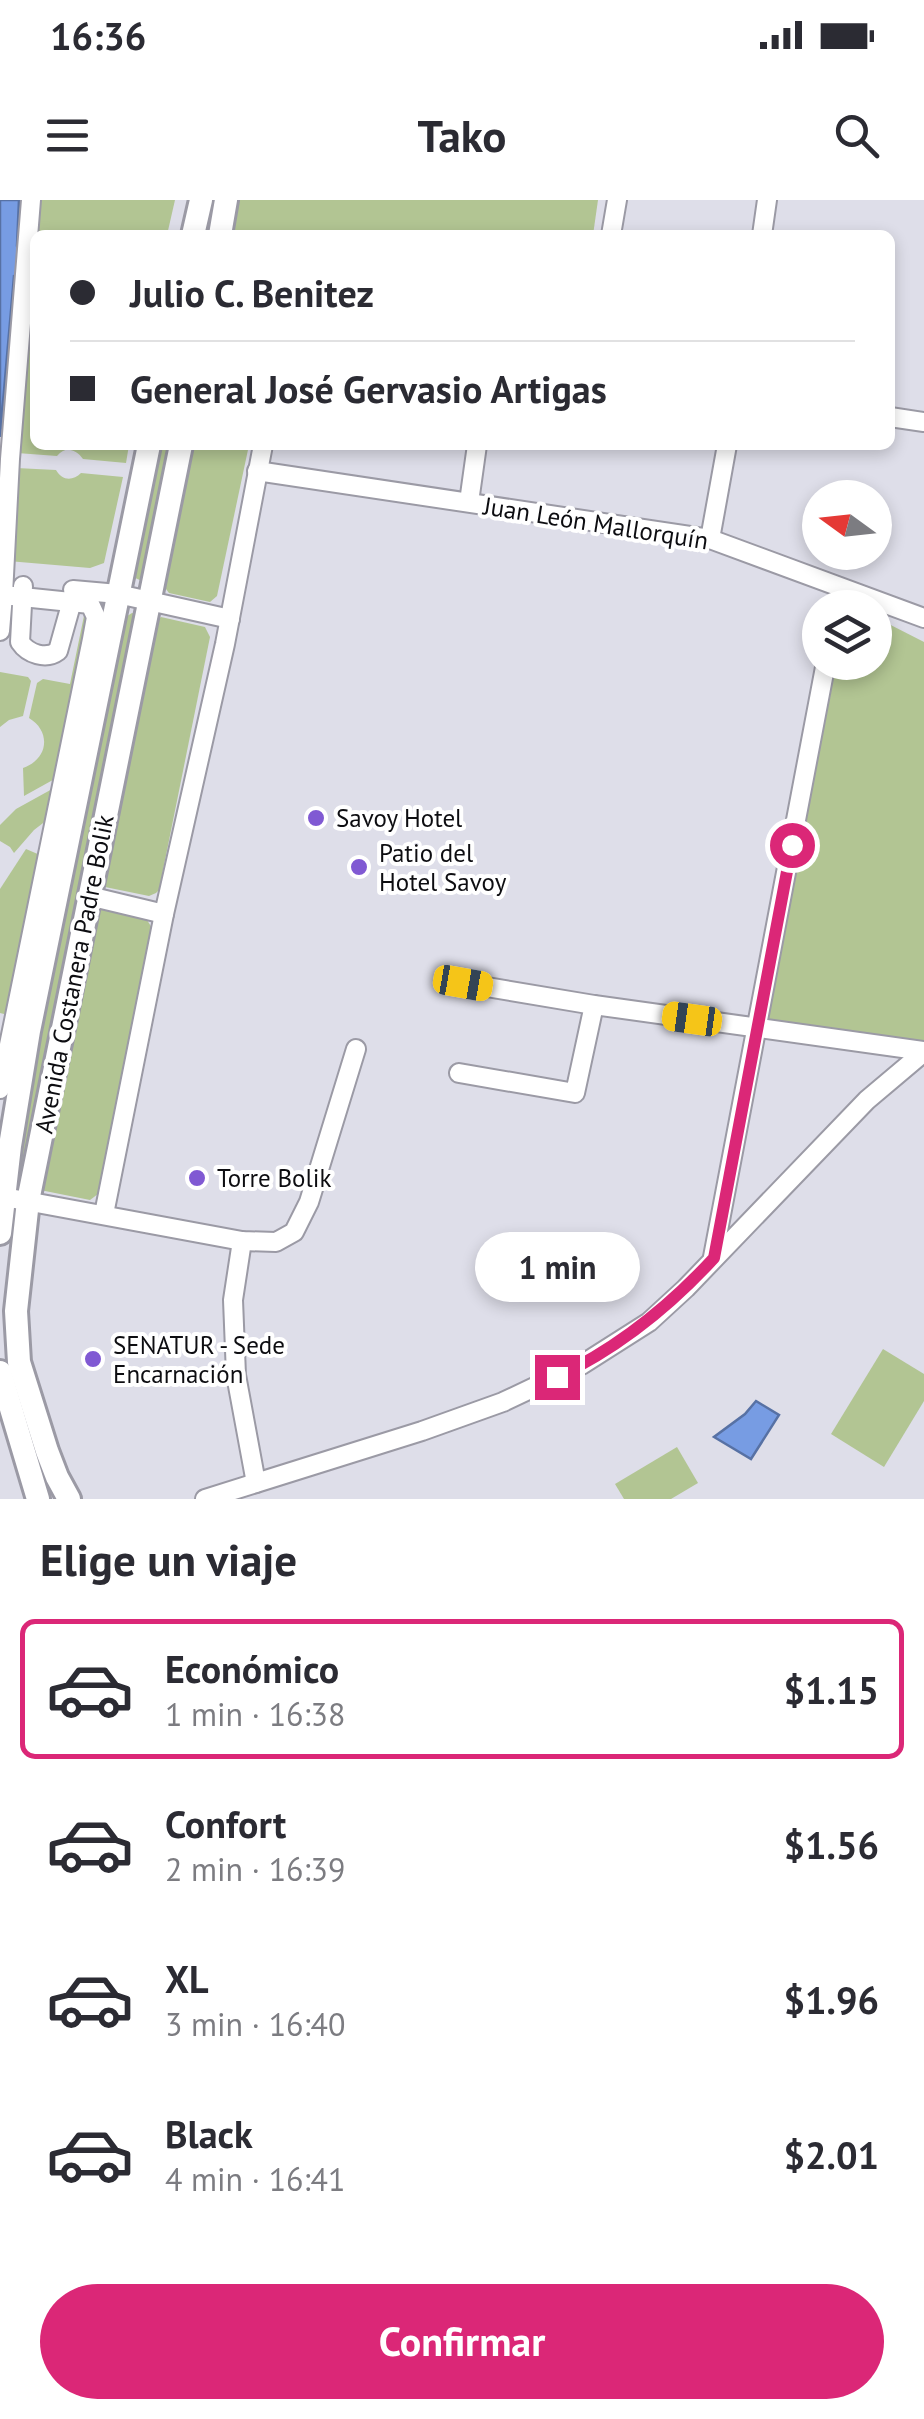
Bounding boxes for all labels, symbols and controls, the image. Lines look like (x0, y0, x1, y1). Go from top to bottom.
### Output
text: 16:36 (50, 11, 146, 60)
text: Tako (418, 106, 506, 164)
icon: menu (40, 108, 95, 163)
icon: search (829, 108, 884, 163)
text: Julio C. Benitez (130, 268, 374, 317)
text: General José Gervasio Artigas (130, 364, 607, 413)
north arrow (802, 480, 892, 570)
map controls (802, 480, 892, 680)
street label: Juan León Mallorquín (480, 489, 711, 557)
button: layers (802, 590, 892, 680)
place label: Savoy Hotel (336, 802, 463, 834)
marker: Savoy Hotel (305, 807, 327, 829)
street label: Avenida Costanera Padre Bolik (27, 812, 121, 1136)
route start (770, 823, 815, 868)
place label: Patio del Hotel Savoy (379, 837, 507, 898)
marker: Patio del Hotel Savoy (348, 856, 370, 878)
car (431, 963, 495, 1003)
car (660, 1000, 724, 1038)
place label: Torre Bolik (217, 1162, 331, 1194)
marker: Torre Bolik (186, 1167, 208, 1189)
callout: 1 min (474, 1232, 640, 1302)
text: 1 min (518, 1246, 597, 1288)
place label: SENATUR - Sede Encarnación (113, 1329, 285, 1390)
marker: SENATUR - Sede Encarnación (82, 1348, 104, 1370)
route end (535, 1355, 580, 1400)
text: Elige un viaje (40, 1530, 297, 1588)
icon: car (45, 1644, 135, 1734)
text: Económico (165, 1644, 339, 1693)
text: $1.15 (783, 1665, 879, 1714)
text: 1 min · 16:38 (165, 1693, 345, 1735)
icon: car (45, 1799, 135, 1889)
text: Confort (165, 1799, 286, 1848)
text: $1.56 (783, 1820, 879, 1869)
text: 2 min · 16:39 (165, 1848, 345, 1890)
icon: car (45, 1954, 135, 2044)
text: XL (165, 1954, 209, 2003)
text: $1.96 (783, 1975, 879, 2024)
text: 3 min · 16:40 (165, 2003, 345, 2045)
icon: car (45, 2109, 135, 2199)
text: Black (165, 2109, 253, 2158)
text: $2.01 (783, 2130, 879, 2179)
text: 4 min · 16:41 (165, 2158, 345, 2200)
button: Confirmar (40, 2284, 884, 2399)

